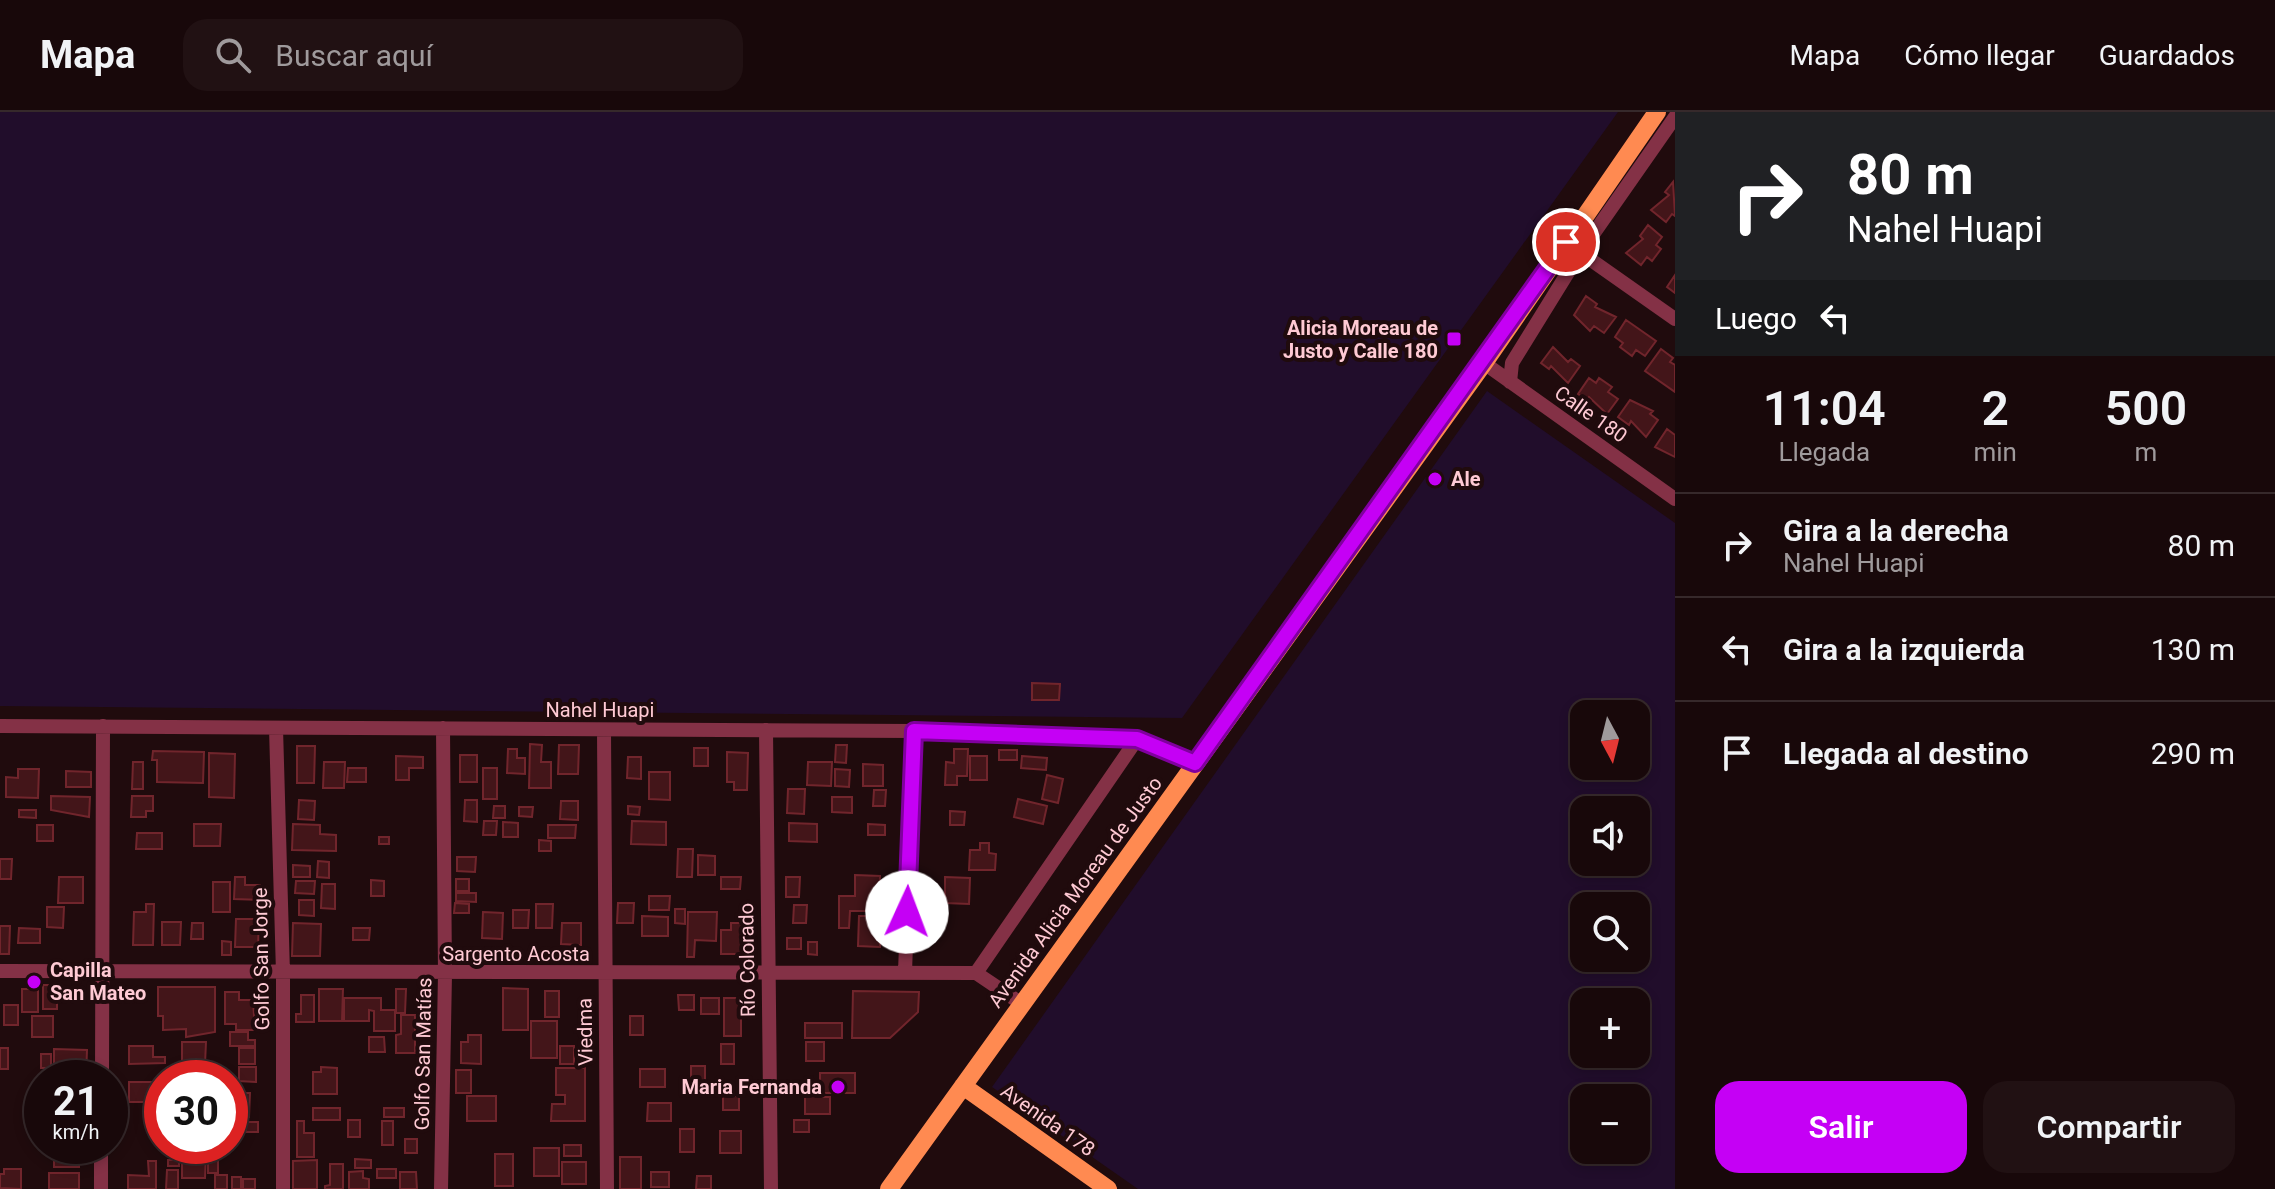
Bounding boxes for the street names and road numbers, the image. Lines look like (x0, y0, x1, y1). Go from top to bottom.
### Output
street label: Calle 180 (1550, 380, 1632, 448)
street label: Nahel Huapi (546, 698, 654, 722)
street label: Avenida Alicia Moreau de Justo (983, 772, 1167, 1012)
street label: Golfo San Jorge (248, 887, 274, 1031)
street label: Río Colorado (734, 903, 760, 1017)
street label: Sargento Acosta (442, 942, 590, 966)
street label: Golfo San Matías (410, 977, 436, 1131)
street label: Viedma (572, 998, 598, 1066)
street label: Avenida 178 (996, 1079, 1100, 1161)

